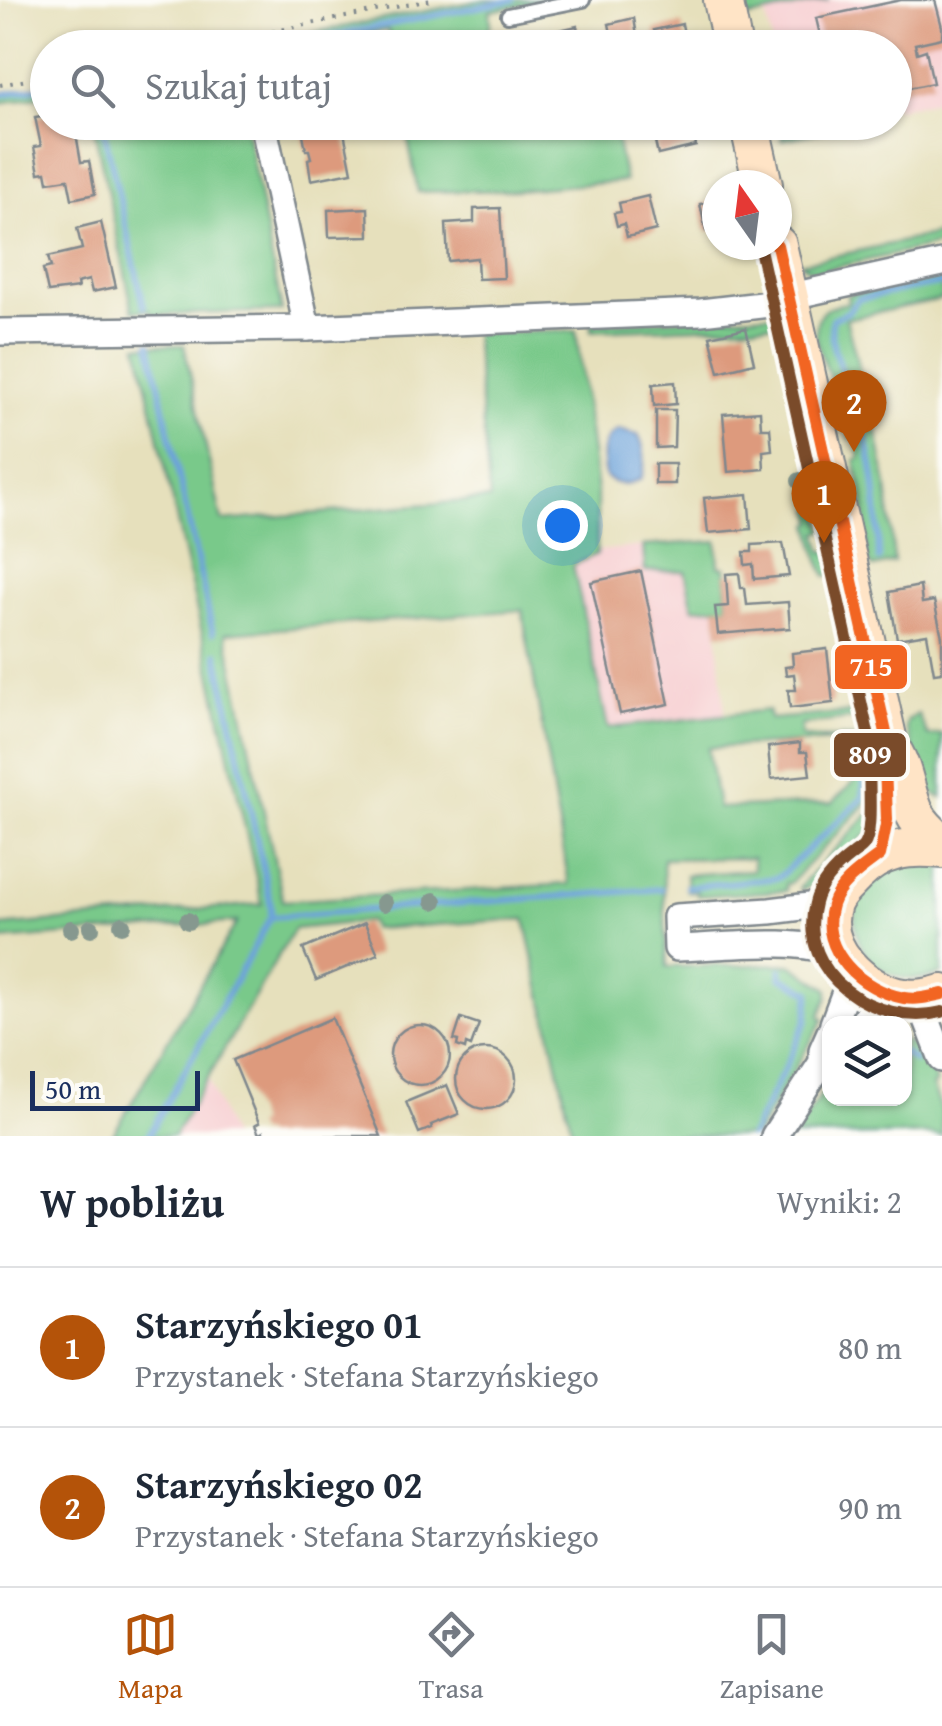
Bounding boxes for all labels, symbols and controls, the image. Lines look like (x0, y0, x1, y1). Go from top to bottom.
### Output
search box (30, 30, 912, 140)
text: Szukaj tutaj (145, 57, 332, 113)
icon: search (65, 58, 120, 113)
north arrow (702, 170, 792, 260)
pin: 2 (822, 370, 886, 452)
pin: 1 (792, 460, 856, 543)
your location (537, 500, 588, 551)
line badge: 715 (833, 643, 909, 691)
text: 715 (849, 645, 893, 686)
line badge: 809 (832, 731, 908, 779)
text: 809 (848, 733, 892, 774)
map controls (822, 1016, 912, 1106)
button: layers (822, 1016, 912, 1106)
scale bar (30, 1066, 200, 1110)
text: 50 m (45, 1068, 101, 1109)
text: W pobliżu (40, 1171, 224, 1232)
text: Wyniki: 2 (776, 1178, 902, 1225)
text: Starzyńskiego 01 (135, 1296, 423, 1352)
text: 1 (64, 1324, 81, 1371)
text: 80 m (838, 1324, 902, 1371)
text: Przystanek · Stefana Starzyńskiego (135, 1352, 599, 1399)
text: Starzyńskiego 02 (135, 1456, 423, 1512)
text: 2 (64, 1484, 81, 1531)
text: 90 m (838, 1484, 902, 1531)
text: Przystanek · Stefana Starzyńskiego (135, 1512, 599, 1559)
tab: Mapa (118, 1607, 183, 1708)
tab: Trasa (419, 1607, 483, 1708)
tab: Zapisane (720, 1607, 824, 1708)

